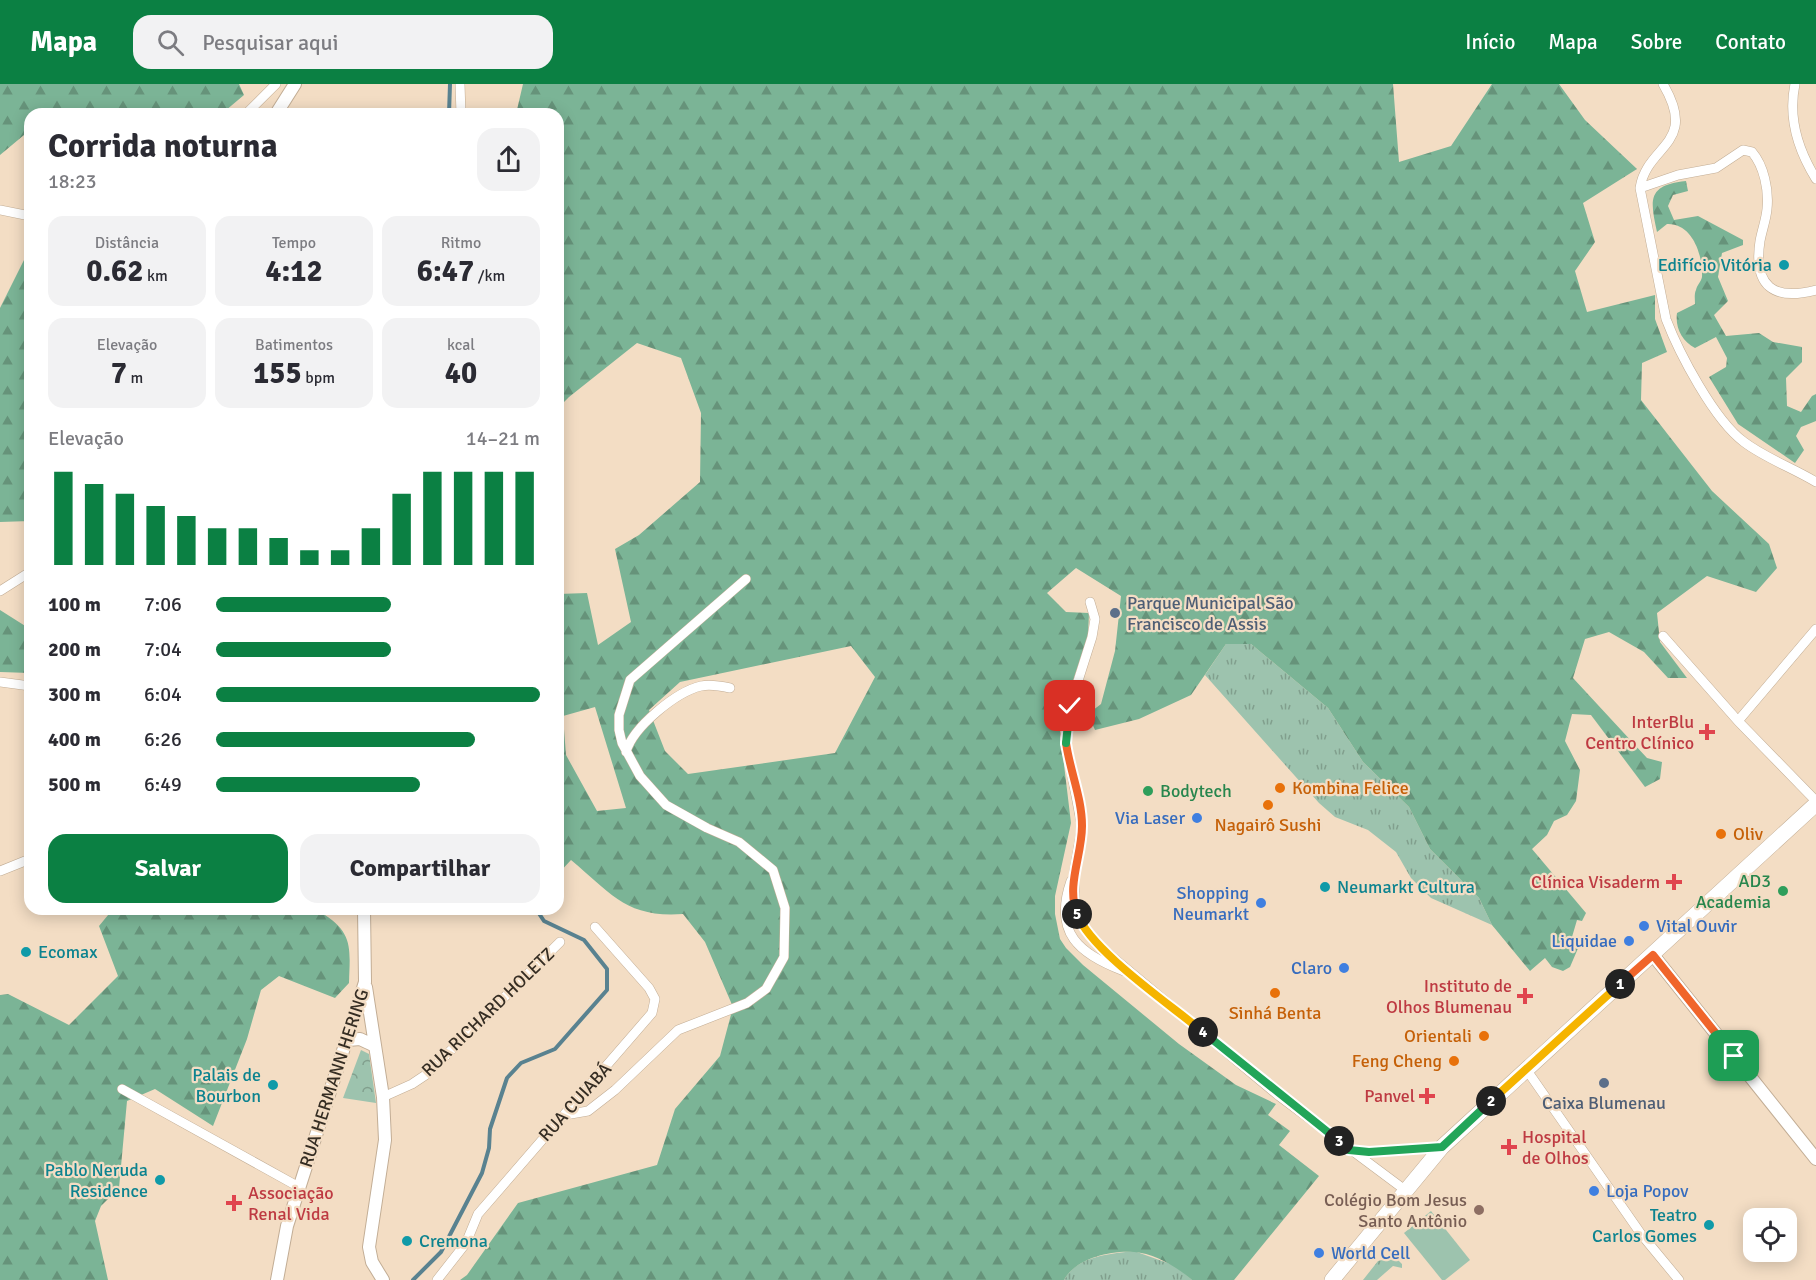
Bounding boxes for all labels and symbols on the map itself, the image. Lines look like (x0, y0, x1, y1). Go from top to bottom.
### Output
place label: Edifício Vitória (1658, 254, 1772, 276)
marker: Edifício Vitória (1777, 258, 1791, 272)
place label: Parque Municipal São Francisco de Assis (1127, 592, 1294, 635)
marker: Parque Municipal São Francisco de Assis (1108, 606, 1122, 620)
pin (1044, 680, 1095, 731)
place label: InterBlu Centro Clínico (1585, 711, 1694, 754)
marker: InterBlu Centro Clínico (1698, 723, 1716, 741)
place label: Kombina Felice (1292, 777, 1409, 799)
place label: Bodytech (1160, 780, 1232, 802)
marker: Kombina Felice (1273, 781, 1287, 795)
marker: Bodytech (1141, 784, 1155, 798)
marker: Nagairô Sushi (1261, 798, 1275, 812)
place label: Via Laser (1115, 807, 1185, 829)
marker: Via Laser (1190, 811, 1204, 825)
place label: Nagairô Sushi (1215, 814, 1321, 836)
place label: Oliv (1733, 823, 1764, 845)
marker: Oliv (1714, 827, 1728, 841)
place label: AD3 Academia (1696, 870, 1771, 913)
place label: Clínica Visaderm (1531, 871, 1660, 893)
marker: Clínica Visaderm (1665, 873, 1683, 891)
place label: Neumarkt Cultura (1337, 876, 1475, 898)
marker: Neumarkt Cultura (1318, 880, 1332, 894)
place label: Shopping Neumarkt (1172, 882, 1249, 925)
marker: AD3 Academia (1776, 884, 1790, 898)
marker: Shopping Neumarkt (1254, 896, 1268, 910)
pin: 5 (1062, 899, 1092, 929)
place label: Vital Ouvir (1656, 915, 1737, 937)
marker: Vital Ouvir (1637, 919, 1651, 933)
place label: Liquidae (1551, 930, 1617, 952)
marker: Liquidae (1622, 934, 1636, 948)
place label: Ecomax (38, 941, 98, 963)
street label: RUA RICHARD HOLETZ (417, 943, 559, 1081)
marker: Ecomax (19, 945, 33, 959)
place label: Claro (1291, 957, 1332, 979)
marker: Claro (1337, 961, 1351, 975)
pin: 1 (1605, 969, 1635, 999)
place label: Instituto de Olhos Blumenau (1386, 975, 1512, 1018)
street label: RUA HERMANN HERING (295, 986, 373, 1170)
marker: Sinhá Benta (1268, 986, 1282, 1000)
marker: Instituto de Olhos Blumenau (1516, 987, 1534, 1005)
place label: Sinhá Benta (1229, 1002, 1321, 1024)
pin: 4 (1188, 1017, 1218, 1047)
place label: Orientali (1404, 1025, 1472, 1047)
marker: Orientali (1477, 1029, 1491, 1043)
pin (1708, 1030, 1759, 1081)
place label: Feng Cheng (1352, 1050, 1442, 1072)
marker: Feng Cheng (1447, 1054, 1461, 1068)
street label: RUA CUIABÁ (534, 1058, 616, 1146)
place label: Palais de Bourbon (192, 1064, 261, 1107)
marker: Caixa Blumenau (1597, 1076, 1611, 1090)
marker: Palais de Bourbon (266, 1078, 280, 1092)
place label: Panvel (1364, 1085, 1415, 1107)
pin: 2 (1476, 1086, 1506, 1116)
marker: Panvel (1420, 1089, 1434, 1103)
place label: Caixa Blumenau (1542, 1092, 1666, 1114)
pin: 3 (1324, 1126, 1354, 1156)
place label: Hospital de Olhos (1522, 1126, 1589, 1169)
marker: Hospital de Olhos (1500, 1138, 1518, 1156)
place label: Pablo Neruda Residence (45, 1159, 148, 1202)
marker: Pablo Neruda Residence (153, 1173, 167, 1187)
place label: Loja Popov (1606, 1180, 1689, 1202)
place label: Associação Renal Vida (248, 1182, 334, 1225)
marker: Loja Popov (1587, 1184, 1601, 1198)
place label: Colégio Bom Jesus Santo Antônio (1324, 1189, 1467, 1232)
marker: Associação Renal Vida (225, 1194, 243, 1212)
marker: Colégio Bom Jesus Santo Antônio (1472, 1203, 1486, 1217)
place label: Teatro Carlos Gomes (1592, 1204, 1697, 1247)
marker: Teatro Carlos Gomes (1702, 1218, 1716, 1232)
place label: Cremona (419, 1230, 488, 1252)
marker: Cremona (400, 1234, 414, 1248)
place label: World Cell (1331, 1242, 1410, 1264)
marker: World Cell (1312, 1246, 1326, 1260)

